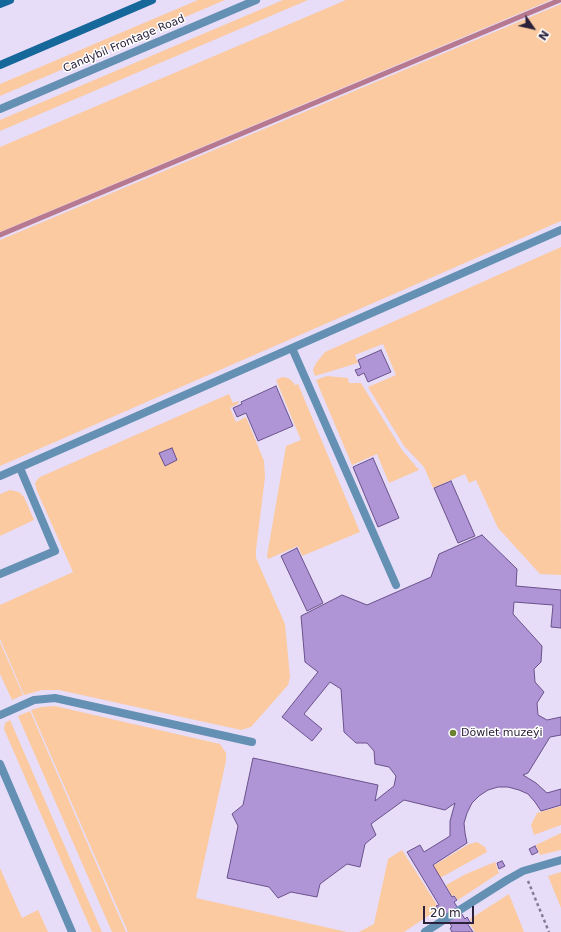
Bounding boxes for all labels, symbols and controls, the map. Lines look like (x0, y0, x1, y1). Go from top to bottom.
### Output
north arrow (513, 8, 553, 48)
street label: Candybil Frontage Road (61, 12, 187, 76)
text: N (535, 28, 551, 42)
place label: Döwlet muzeýi (461, 726, 543, 740)
marker: Döwlet muzeýi (448, 728, 458, 738)
scale bar (425, 898, 476, 924)
text: 20 m (430, 906, 461, 920)

